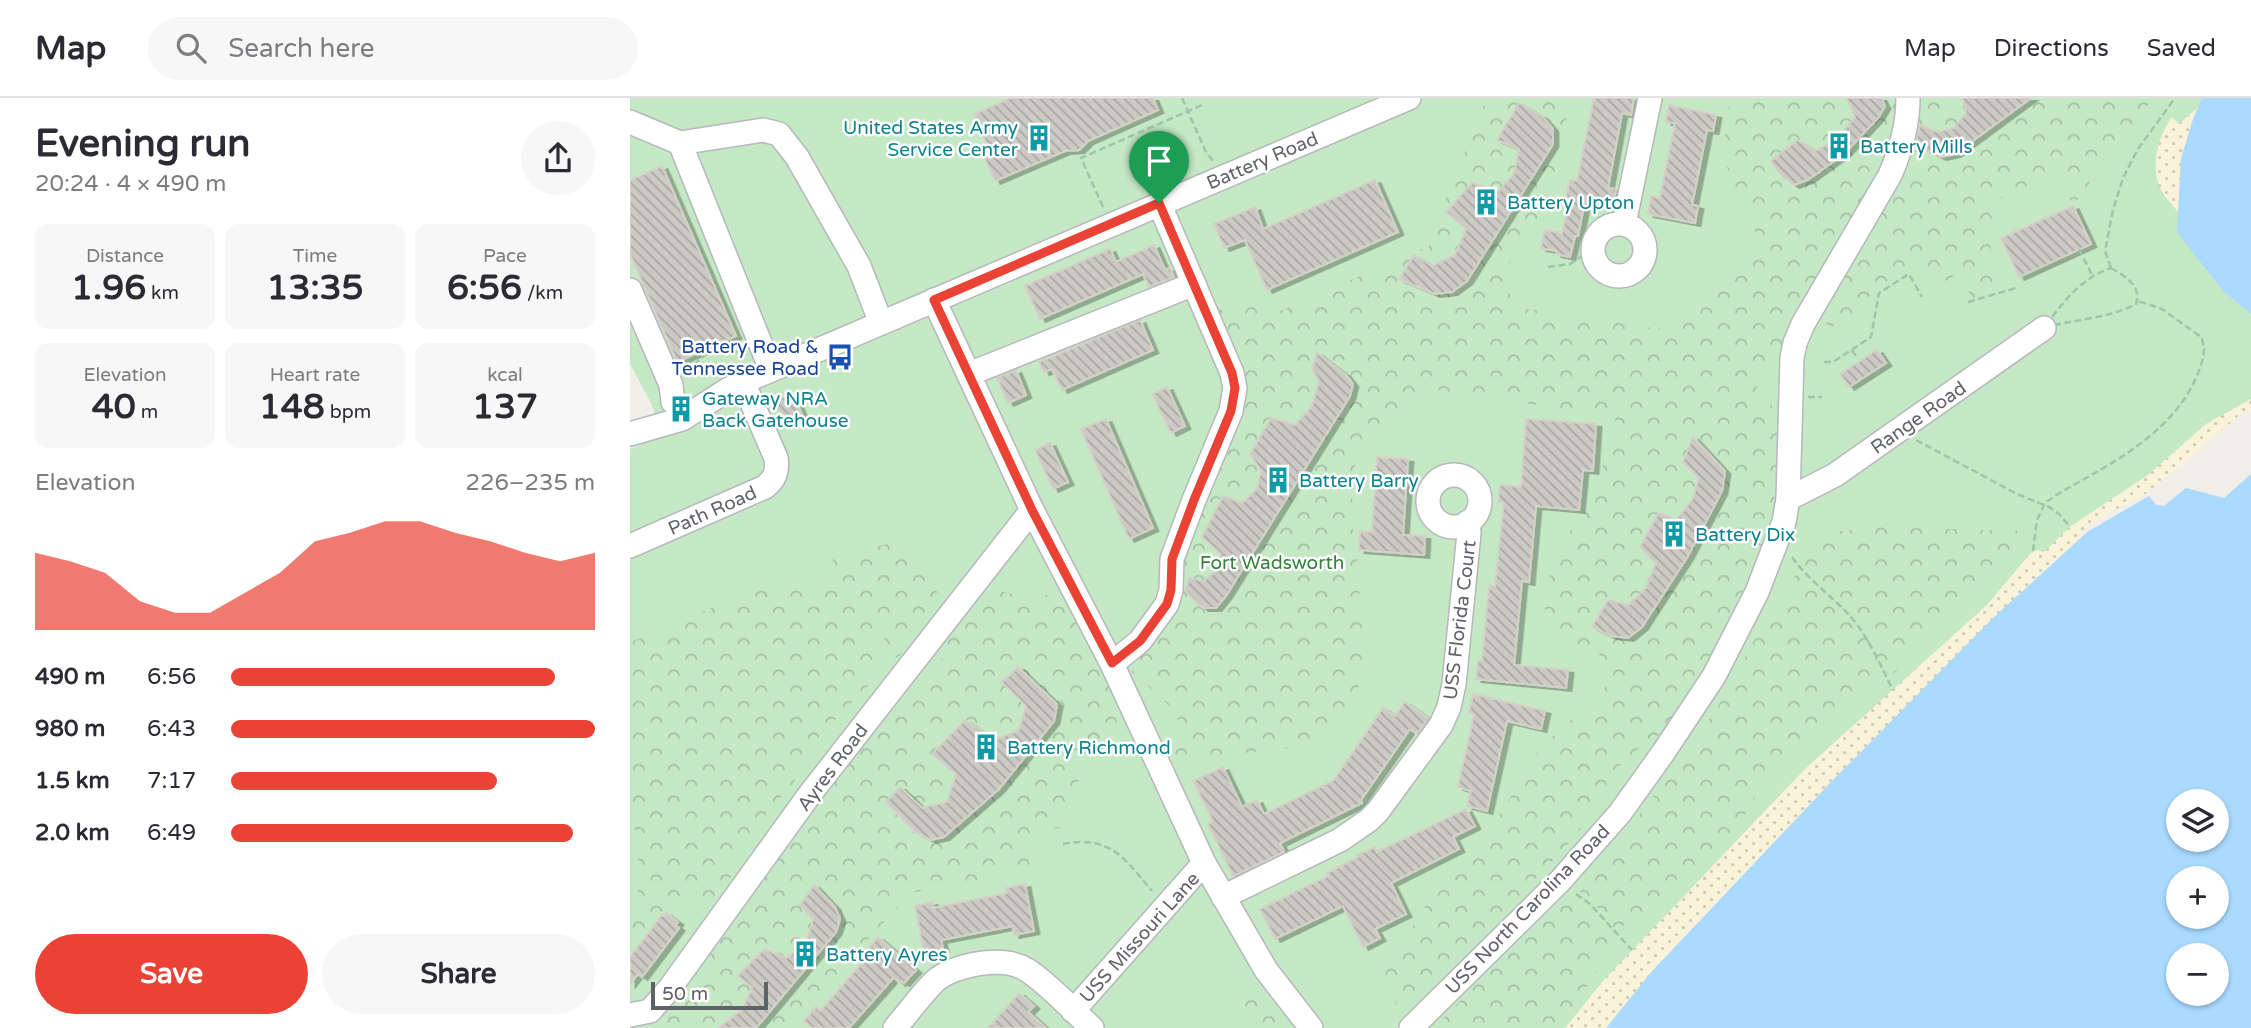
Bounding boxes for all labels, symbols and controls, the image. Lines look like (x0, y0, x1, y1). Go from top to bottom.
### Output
search box (148, 17, 638, 80)
text: Map (35, 29, 106, 68)
icon: search (172, 29, 210, 67)
text: Search here (228, 33, 374, 64)
text: Map (1904, 34, 1956, 63)
text: Directions (1994, 34, 2109, 63)
text: Saved (2147, 34, 2216, 63)
place label: United States Army Service Center (843, 117, 1019, 161)
text: Evening run (35, 121, 250, 167)
button: share (521, 121, 595, 195)
building icon: United States Army Service Center (1024, 123, 1054, 153)
street label: Battery Road (1203, 128, 1321, 194)
pin (1129, 131, 1189, 203)
building icon: Battery Mills (1824, 131, 1854, 161)
place label: Battery Mills (1860, 136, 1973, 158)
icon: arrive (1140, 142, 1178, 180)
text: 20:24 · 4 × 490 m (35, 170, 226, 198)
building icon: Battery Upton (1471, 187, 1501, 217)
place label: Battery Upton (1507, 192, 1634, 214)
text: Distance (86, 245, 164, 267)
text: Time (293, 245, 337, 267)
text: Pace (483, 245, 527, 267)
text: 1.96 (71, 267, 146, 309)
text: 13:35 (266, 267, 364, 309)
text: 6:56 (447, 267, 522, 309)
text: km (146, 282, 179, 304)
text: /km (522, 282, 563, 304)
place label: Battery Road & Tennessee Road (672, 336, 819, 380)
bus stop icon: Battery Road & Tennessee Road (825, 342, 855, 372)
text: Elevation (83, 364, 167, 386)
text: Heart rate (270, 364, 360, 386)
text: kcal (487, 364, 523, 386)
street label: Range Road (1867, 377, 1970, 459)
text: 40 (92, 386, 136, 428)
text: 148 (259, 386, 325, 428)
text: 137 (472, 386, 538, 428)
place label: Gateway NRA Back Gatehouse (702, 388, 849, 432)
building icon: Gateway NRA Back Gatehouse (666, 394, 696, 424)
text: m (136, 401, 158, 423)
text: bpm (325, 401, 371, 423)
building icon: Battery Barry (1263, 465, 1293, 495)
text: Elevation (35, 469, 136, 497)
text: 226–235 m (466, 469, 595, 497)
place label: Battery Barry (1299, 470, 1419, 492)
street label: Path Road (665, 482, 760, 540)
building icon: Battery Dix (1659, 519, 1689, 549)
place label: Battery Dix (1695, 524, 1795, 546)
street label: USS Florida Court (1439, 539, 1481, 701)
park label: Fort Wadsworth (1200, 552, 1344, 574)
text: 490 m (35, 663, 105, 691)
text: 6:56 (147, 663, 196, 691)
text: 980 m (35, 715, 105, 743)
text: 6:43 (147, 715, 196, 743)
street label: Ayres Road (793, 720, 873, 815)
building icon: Battery Richmond (971, 732, 1001, 762)
place label: Battery Richmond (1007, 737, 1171, 759)
text: 1.5 km (35, 767, 110, 795)
text: 7:17 (147, 767, 196, 795)
map controls (2166, 789, 2229, 1006)
button: layers (2166, 789, 2229, 852)
text: 2.0 km (35, 819, 110, 847)
text: 6:49 (147, 819, 196, 847)
street label: USS North Carolina Road (1441, 820, 1615, 999)
button: + (2166, 866, 2229, 929)
street label: USS Missouri Lane (1075, 868, 1204, 1007)
button: Save (35, 934, 308, 1014)
button: Share (322, 934, 595, 1014)
building icon: Battery Ayres (790, 939, 820, 969)
button: − (2166, 943, 2229, 1006)
place label: Battery Ayres (826, 944, 948, 966)
scale bar (651, 979, 768, 1011)
text: 50 m (662, 983, 708, 1005)

